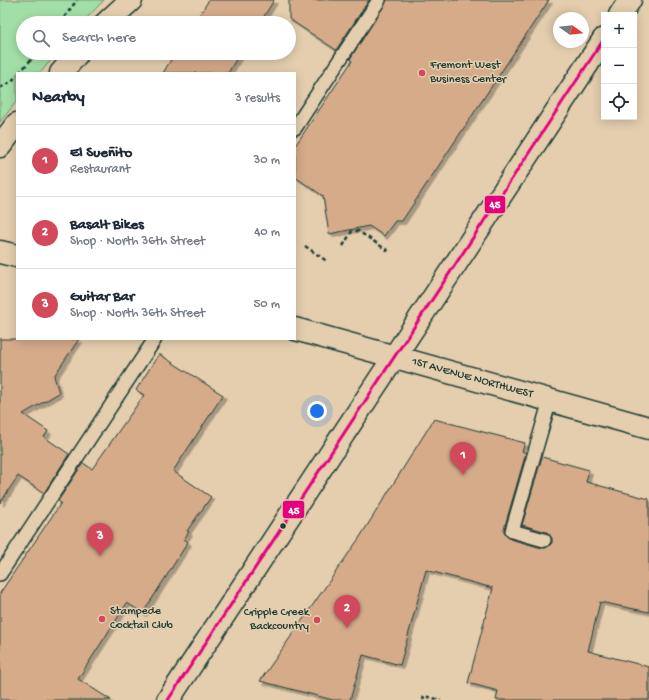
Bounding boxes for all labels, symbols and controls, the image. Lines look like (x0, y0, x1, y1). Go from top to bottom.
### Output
north arrow (553, 12, 589, 48)
map controls (601, 12, 637, 120)
button: + (601, 12, 637, 48)
search box (16, 16, 296, 60)
icon: search (30, 27, 52, 49)
text: Search here (62, 29, 136, 47)
button: − (601, 48, 637, 84)
place label: Fremont West Business Center (429, 59, 508, 87)
marker: Fremont West Business Center (417, 68, 427, 78)
button: locate (601, 84, 637, 120)
text: Nearby (32, 88, 85, 108)
text: 3 results (235, 91, 280, 106)
text: El Sueñito (70, 144, 132, 162)
text: 1 (42, 153, 48, 168)
text: 30 m (254, 153, 280, 168)
text: Restaurant (70, 162, 130, 177)
line badge: 45 (484, 195, 506, 214)
text: 45 (489, 200, 501, 212)
text: Basalt Bikes (70, 216, 144, 234)
text: 2 (42, 225, 48, 240)
text: 40 m (254, 225, 280, 240)
text: Shop · North 36th Street (70, 234, 205, 249)
text: Guitar Bar (70, 288, 134, 306)
text: 3 (42, 297, 48, 312)
text: 50 m (253, 297, 280, 312)
text: Shop · North 36th Street (70, 306, 205, 321)
street label: 1ST AVENUE NORTHWEST (409, 355, 536, 403)
your location (307, 401, 327, 421)
pin: 1 (450, 442, 476, 475)
line badge: 45 (282, 500, 305, 519)
text: 45 (288, 506, 300, 518)
unlabelled marker (278, 521, 288, 531)
pin: 3 (87, 523, 113, 556)
pin: 2 (334, 595, 360, 628)
place label: Stampede Cocktail Club (110, 605, 174, 633)
place label: Cripple Creek Backcountry (244, 606, 311, 634)
marker: Stampede Cocktail Club (97, 614, 107, 624)
marker: Cripple Creek Backcountry (312, 615, 322, 625)

